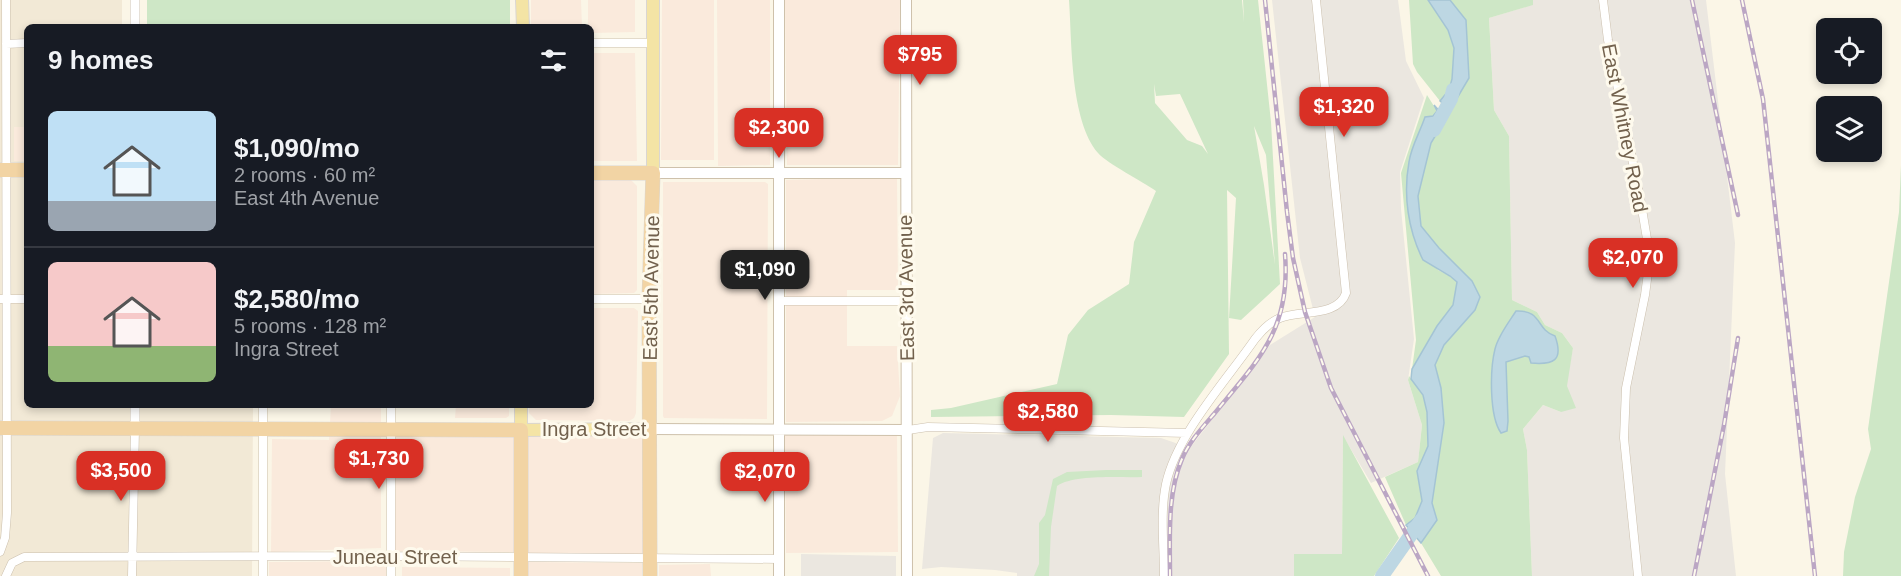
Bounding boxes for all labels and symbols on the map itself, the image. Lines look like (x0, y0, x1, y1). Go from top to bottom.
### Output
pin: $795 (884, 35, 956, 86)
street label: East Whitney Road (1598, 42, 1652, 214)
pin: $1,320 (1295, 87, 1393, 138)
pin: $2,300 (730, 108, 828, 159)
street label: East 5th Avenue (639, 215, 663, 361)
street label: East 3rd Avenue (894, 215, 918, 361)
pin: $2,070 (1584, 238, 1682, 289)
pin: $1,090 (716, 250, 814, 301)
pin: $2,580 (999, 392, 1097, 443)
street label: Ingra Street (542, 418, 647, 440)
pin: $1,730 (330, 439, 428, 490)
pin: $3,500 (72, 451, 170, 502)
pin: $2,070 (716, 452, 814, 503)
street label: Juneau Street (333, 546, 458, 568)

